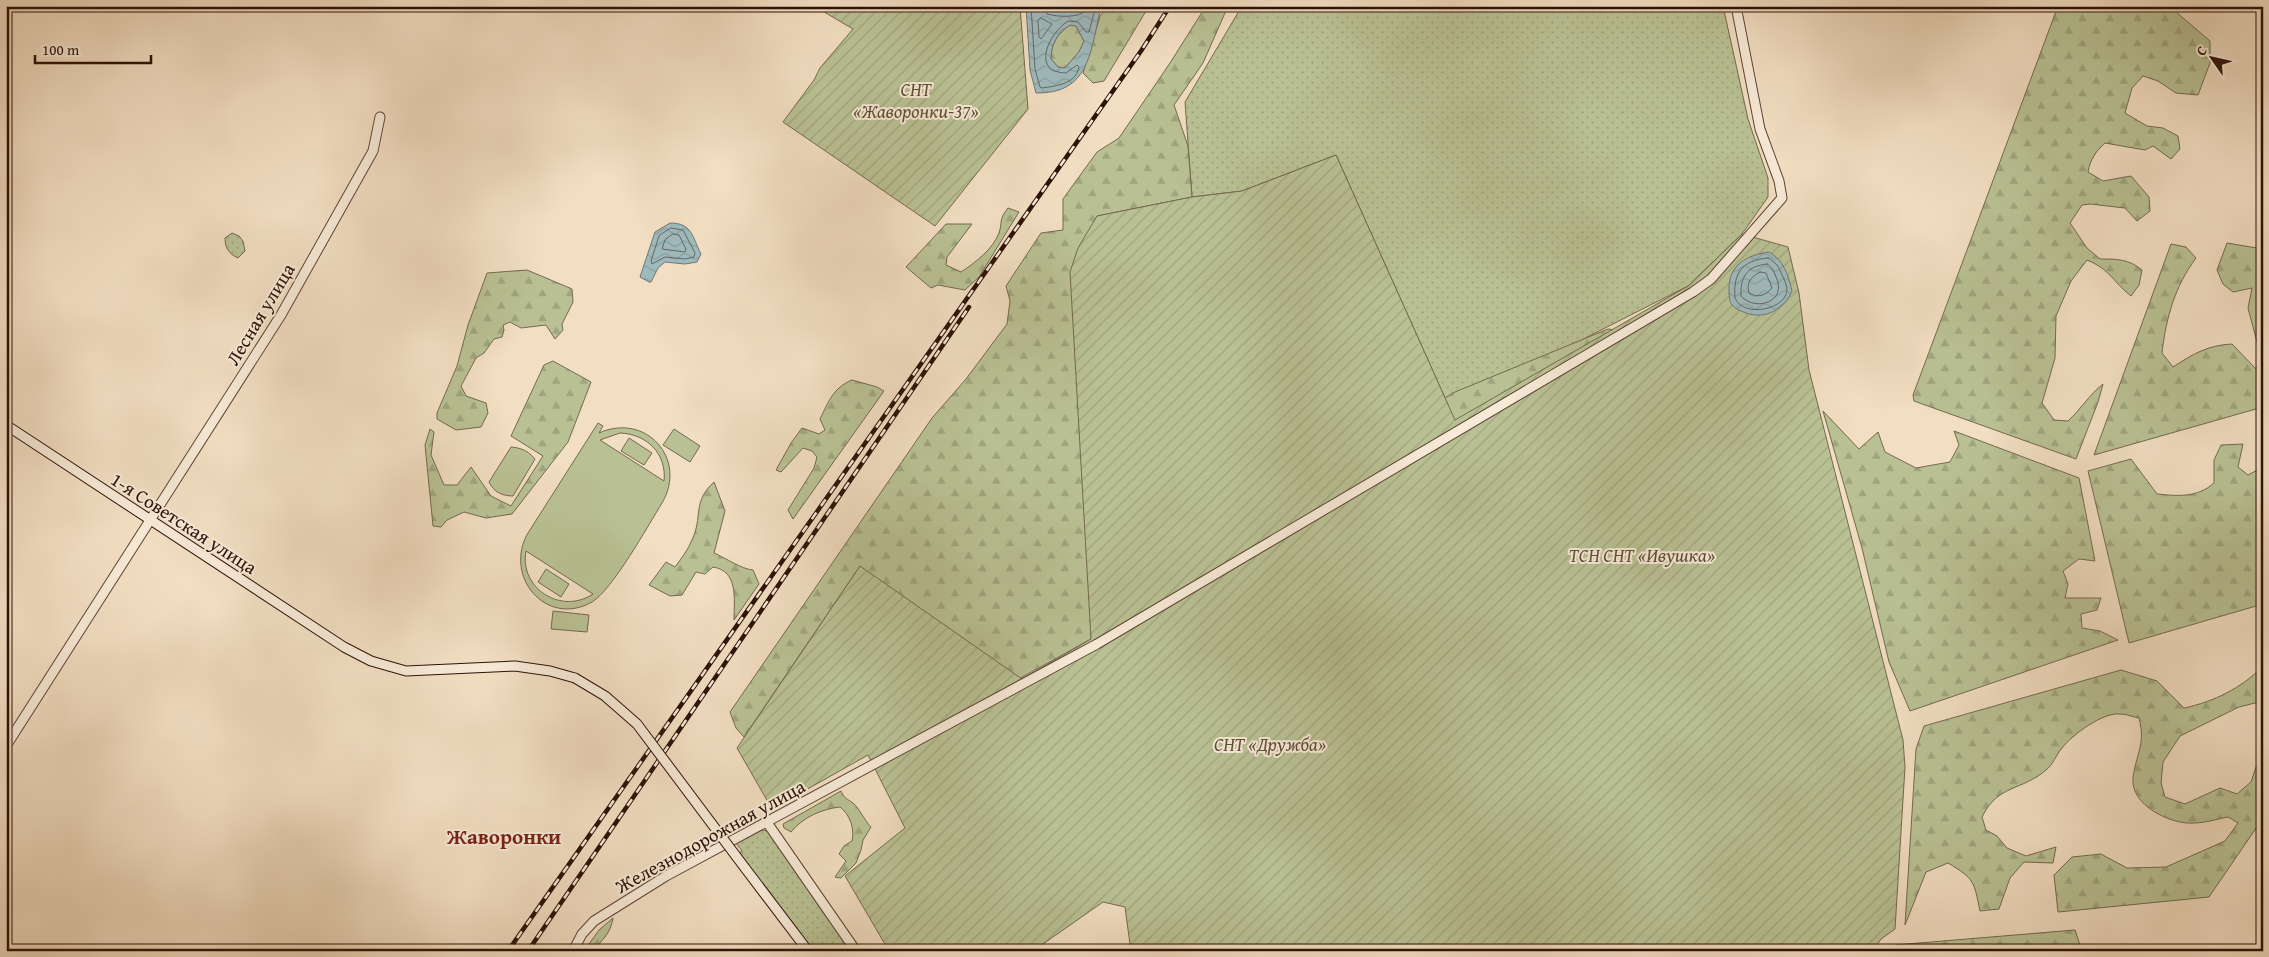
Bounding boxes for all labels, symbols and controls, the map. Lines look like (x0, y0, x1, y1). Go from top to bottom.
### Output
scale bar (35, 32, 151, 64)
north arrow (2186, 32, 2236, 82)
text: 100 m (42, 39, 80, 60)
text: С (2191, 42, 2212, 60)
park label: СНТ «Жаворонки-37» (853, 75, 979, 125)
street label: Лесная улица (218, 258, 302, 370)
street label: 1-я Советская улица (105, 465, 263, 581)
park label: ТСН СНТ «Ивушка» (1569, 541, 1715, 569)
park label: СНТ «Дружба» (1214, 730, 1326, 758)
street label: Железнодорожная улица (609, 772, 810, 900)
district label: Жаворонки (446, 821, 561, 852)

